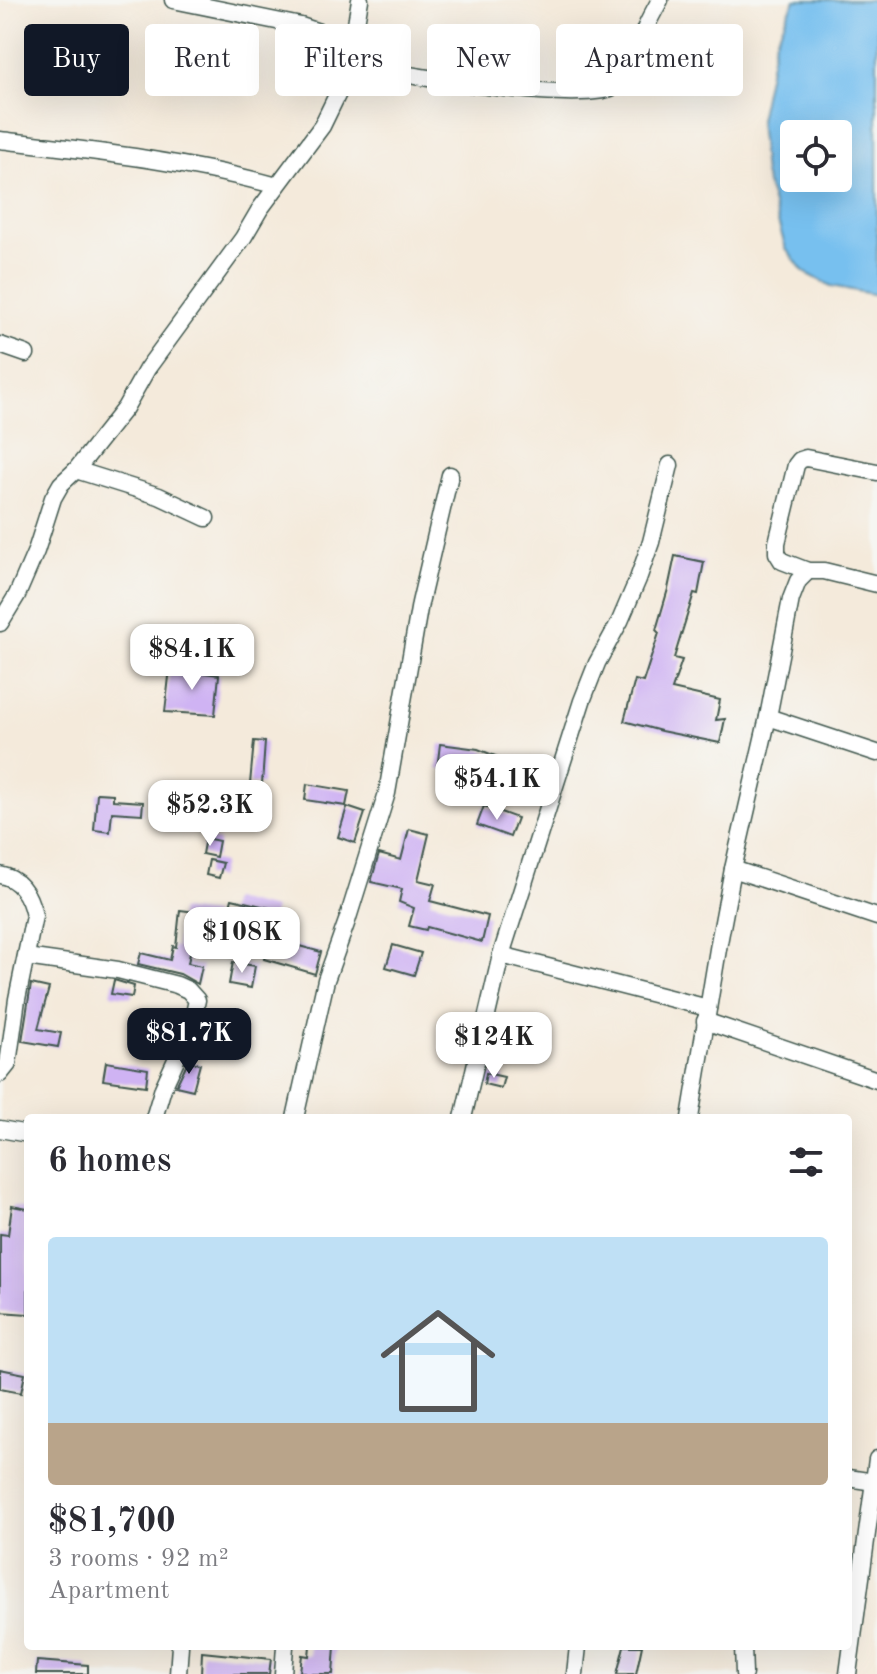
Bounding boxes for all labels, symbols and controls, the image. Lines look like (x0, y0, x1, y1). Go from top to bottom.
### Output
chip: Buy (24, 24, 129, 96)
chip: Rent (145, 24, 259, 96)
chip: Filters (275, 24, 411, 96)
chip: New (427, 24, 540, 96)
chip: Apartment (556, 24, 743, 96)
map controls (780, 120, 852, 192)
button: locate (780, 120, 852, 192)
pin: $84.1K (127, 624, 257, 692)
text: $84.1K (148, 637, 236, 663)
pin: $54.1K (432, 754, 562, 822)
text: $54.1K (453, 767, 541, 793)
pin: $52.3K (145, 780, 275, 848)
text: $52.3K (166, 793, 254, 819)
pin: $108K (186, 907, 298, 975)
text: $108K (202, 920, 282, 946)
pin: $81.7K (124, 1008, 254, 1076)
pin: $124K (438, 1012, 550, 1080)
text: $81.7K (145, 1021, 233, 1047)
text: $124K (454, 1025, 534, 1051)
icon: filters (784, 1140, 828, 1184)
text: 6 homes (48, 1145, 171, 1179)
icon: home (366, 1289, 510, 1433)
text: $81,700 (48, 1505, 176, 1539)
text: 3 rooms · 92 m² (48, 1546, 229, 1572)
text: Apartment (48, 1578, 170, 1604)

